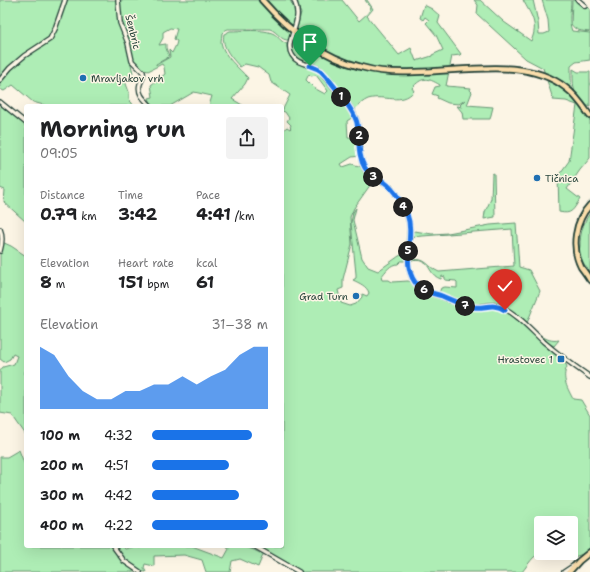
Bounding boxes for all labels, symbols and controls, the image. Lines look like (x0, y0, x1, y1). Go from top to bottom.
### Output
street label: Šenbric (122, 13, 144, 51)
pin (293, 25, 327, 66)
icon: arrive (299, 31, 321, 53)
place label: Mravljakov vrh (91, 72, 164, 85)
marker: Mravljakov vrh (78, 73, 88, 83)
pin: 1 (331, 87, 351, 107)
text: 1 (338, 89, 344, 104)
text: Morning run (40, 115, 185, 144)
button: share (226, 117, 268, 159)
pin: 2 (349, 126, 369, 146)
text: 2 (355, 128, 363, 143)
text: 09:05 (40, 145, 78, 162)
pin: 3 (363, 167, 383, 187)
text: 3 (369, 169, 377, 184)
place label: Tičnica (545, 172, 579, 185)
marker: Tičnica (532, 173, 542, 183)
text: Distance (40, 188, 85, 203)
text: Time (118, 188, 143, 203)
text: Pace (196, 188, 220, 203)
pin: 4 (393, 197, 413, 217)
text: 4 (399, 199, 407, 214)
text: 0.79 (40, 203, 78, 225)
text: 3:42 (118, 203, 157, 225)
text: 4:41 (196, 203, 231, 225)
text: km (78, 209, 97, 224)
text: /km (231, 209, 254, 224)
pin: 5 (398, 241, 418, 261)
text: 5 (405, 243, 411, 258)
text: Elevation (40, 256, 89, 271)
text: Heart rate (118, 256, 174, 271)
text: kcal (196, 256, 217, 271)
pin (488, 269, 522, 310)
text: 8 (40, 271, 52, 293)
text: 151 (118, 271, 143, 293)
text: 61 (196, 271, 214, 293)
icon: check (494, 275, 516, 297)
text: m (52, 277, 65, 292)
text: bpm (143, 277, 169, 292)
pin: 6 (414, 280, 434, 300)
text: 6 (420, 282, 428, 297)
place label: Grad Turn (299, 290, 348, 303)
marker: Grad Turn (351, 291, 361, 301)
pin: 7 (455, 296, 475, 316)
text: 7 (461, 298, 469, 313)
text: Elevation (40, 316, 98, 333)
text: 31–38 m (212, 316, 268, 333)
place label: Hrastovec 1 (497, 353, 553, 366)
marker: Hrastovec 1 (556, 354, 566, 364)
text: 100 m (40, 427, 80, 444)
text: 4:32 (104, 427, 133, 444)
text: 200 m (40, 457, 83, 474)
text: 4:51 (104, 457, 129, 474)
text: 300 m (40, 487, 84, 504)
text: 4:42 (104, 487, 133, 504)
map controls (534, 516, 578, 560)
button: layers (534, 516, 578, 560)
text: 400 m (40, 517, 84, 534)
text: 4:22 (104, 517, 133, 534)

